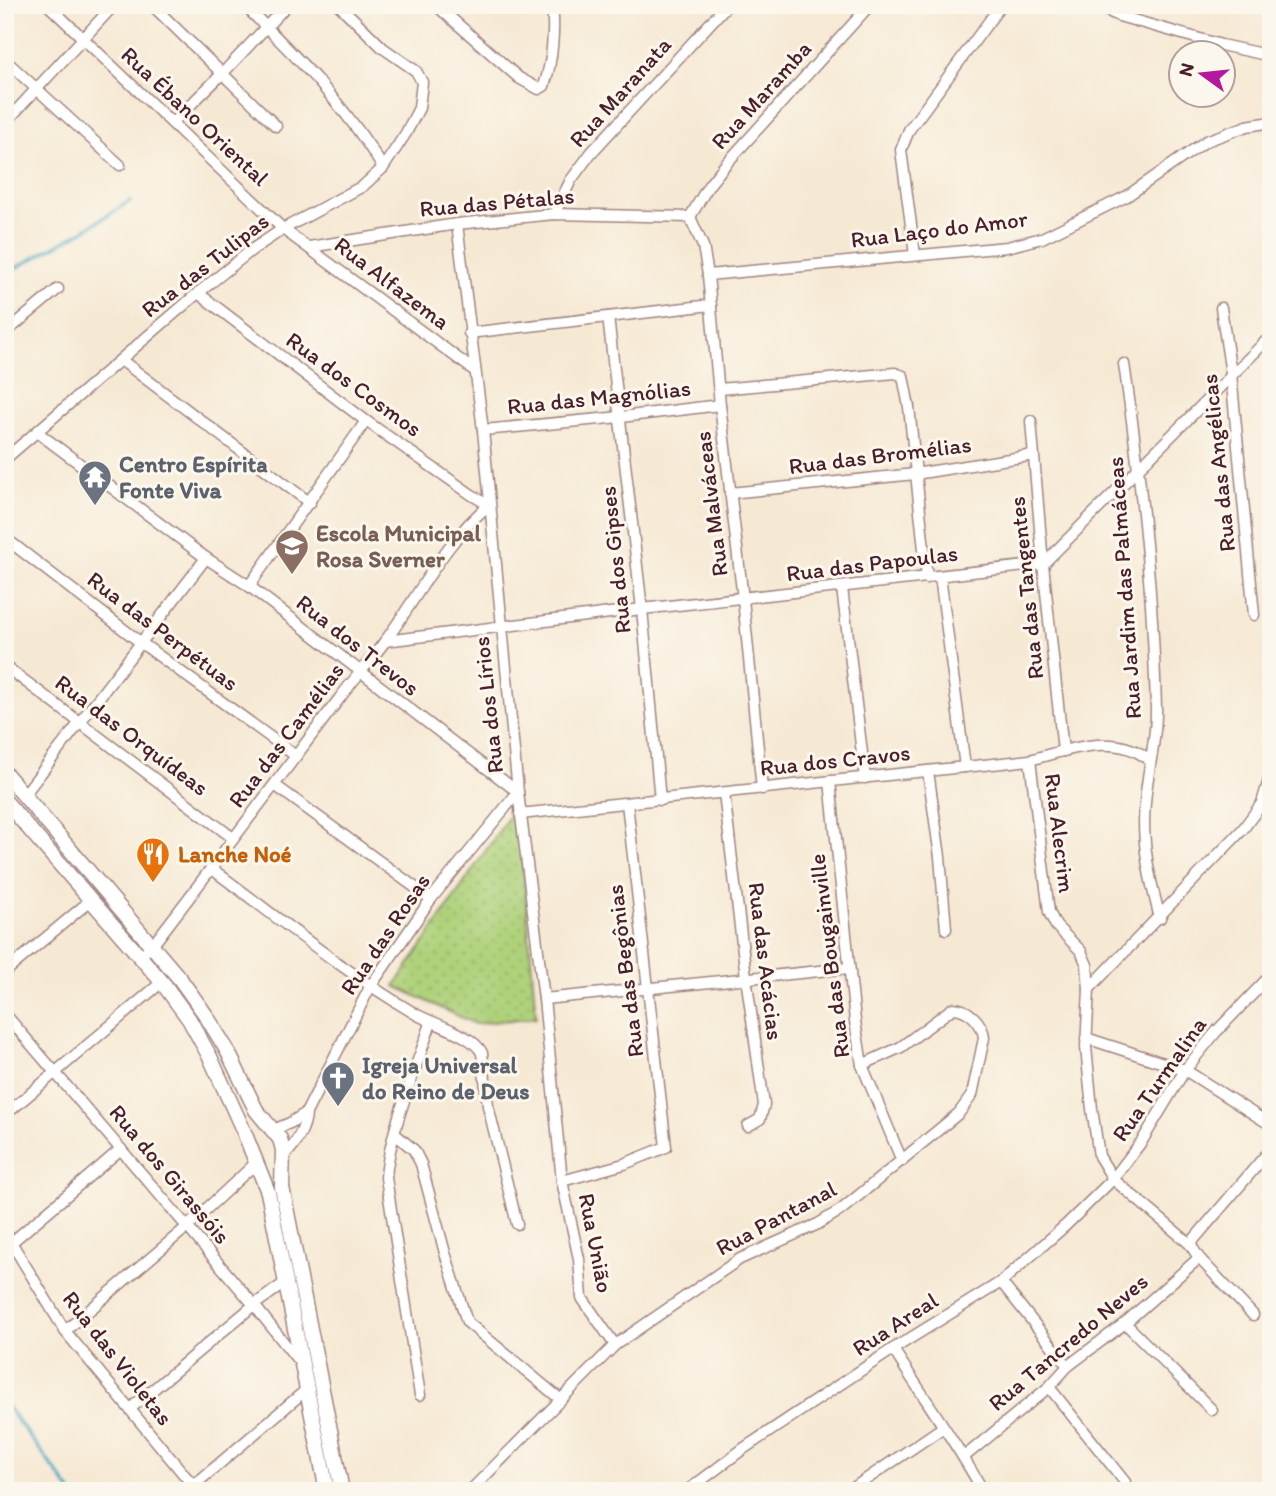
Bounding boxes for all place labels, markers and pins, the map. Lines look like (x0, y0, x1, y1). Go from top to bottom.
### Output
place label: Centro Espírita Fonte Viva (119, 450, 268, 504)
temple icon: Centro Espírita Fonte Viva (76, 458, 114, 507)
place label: Escola Municipal Rosa Sverner (316, 519, 481, 573)
school or university icon: Escola Municipal Rosa Sverner (273, 527, 311, 576)
restaurant icon: Lanche Noé (134, 835, 172, 884)
place label: Lanche Noé (178, 840, 292, 868)
place label: Igreja Universal do Reino de Deus (362, 1051, 529, 1105)
church icon: Igreja Universal do Reino de Deus (319, 1059, 357, 1108)

